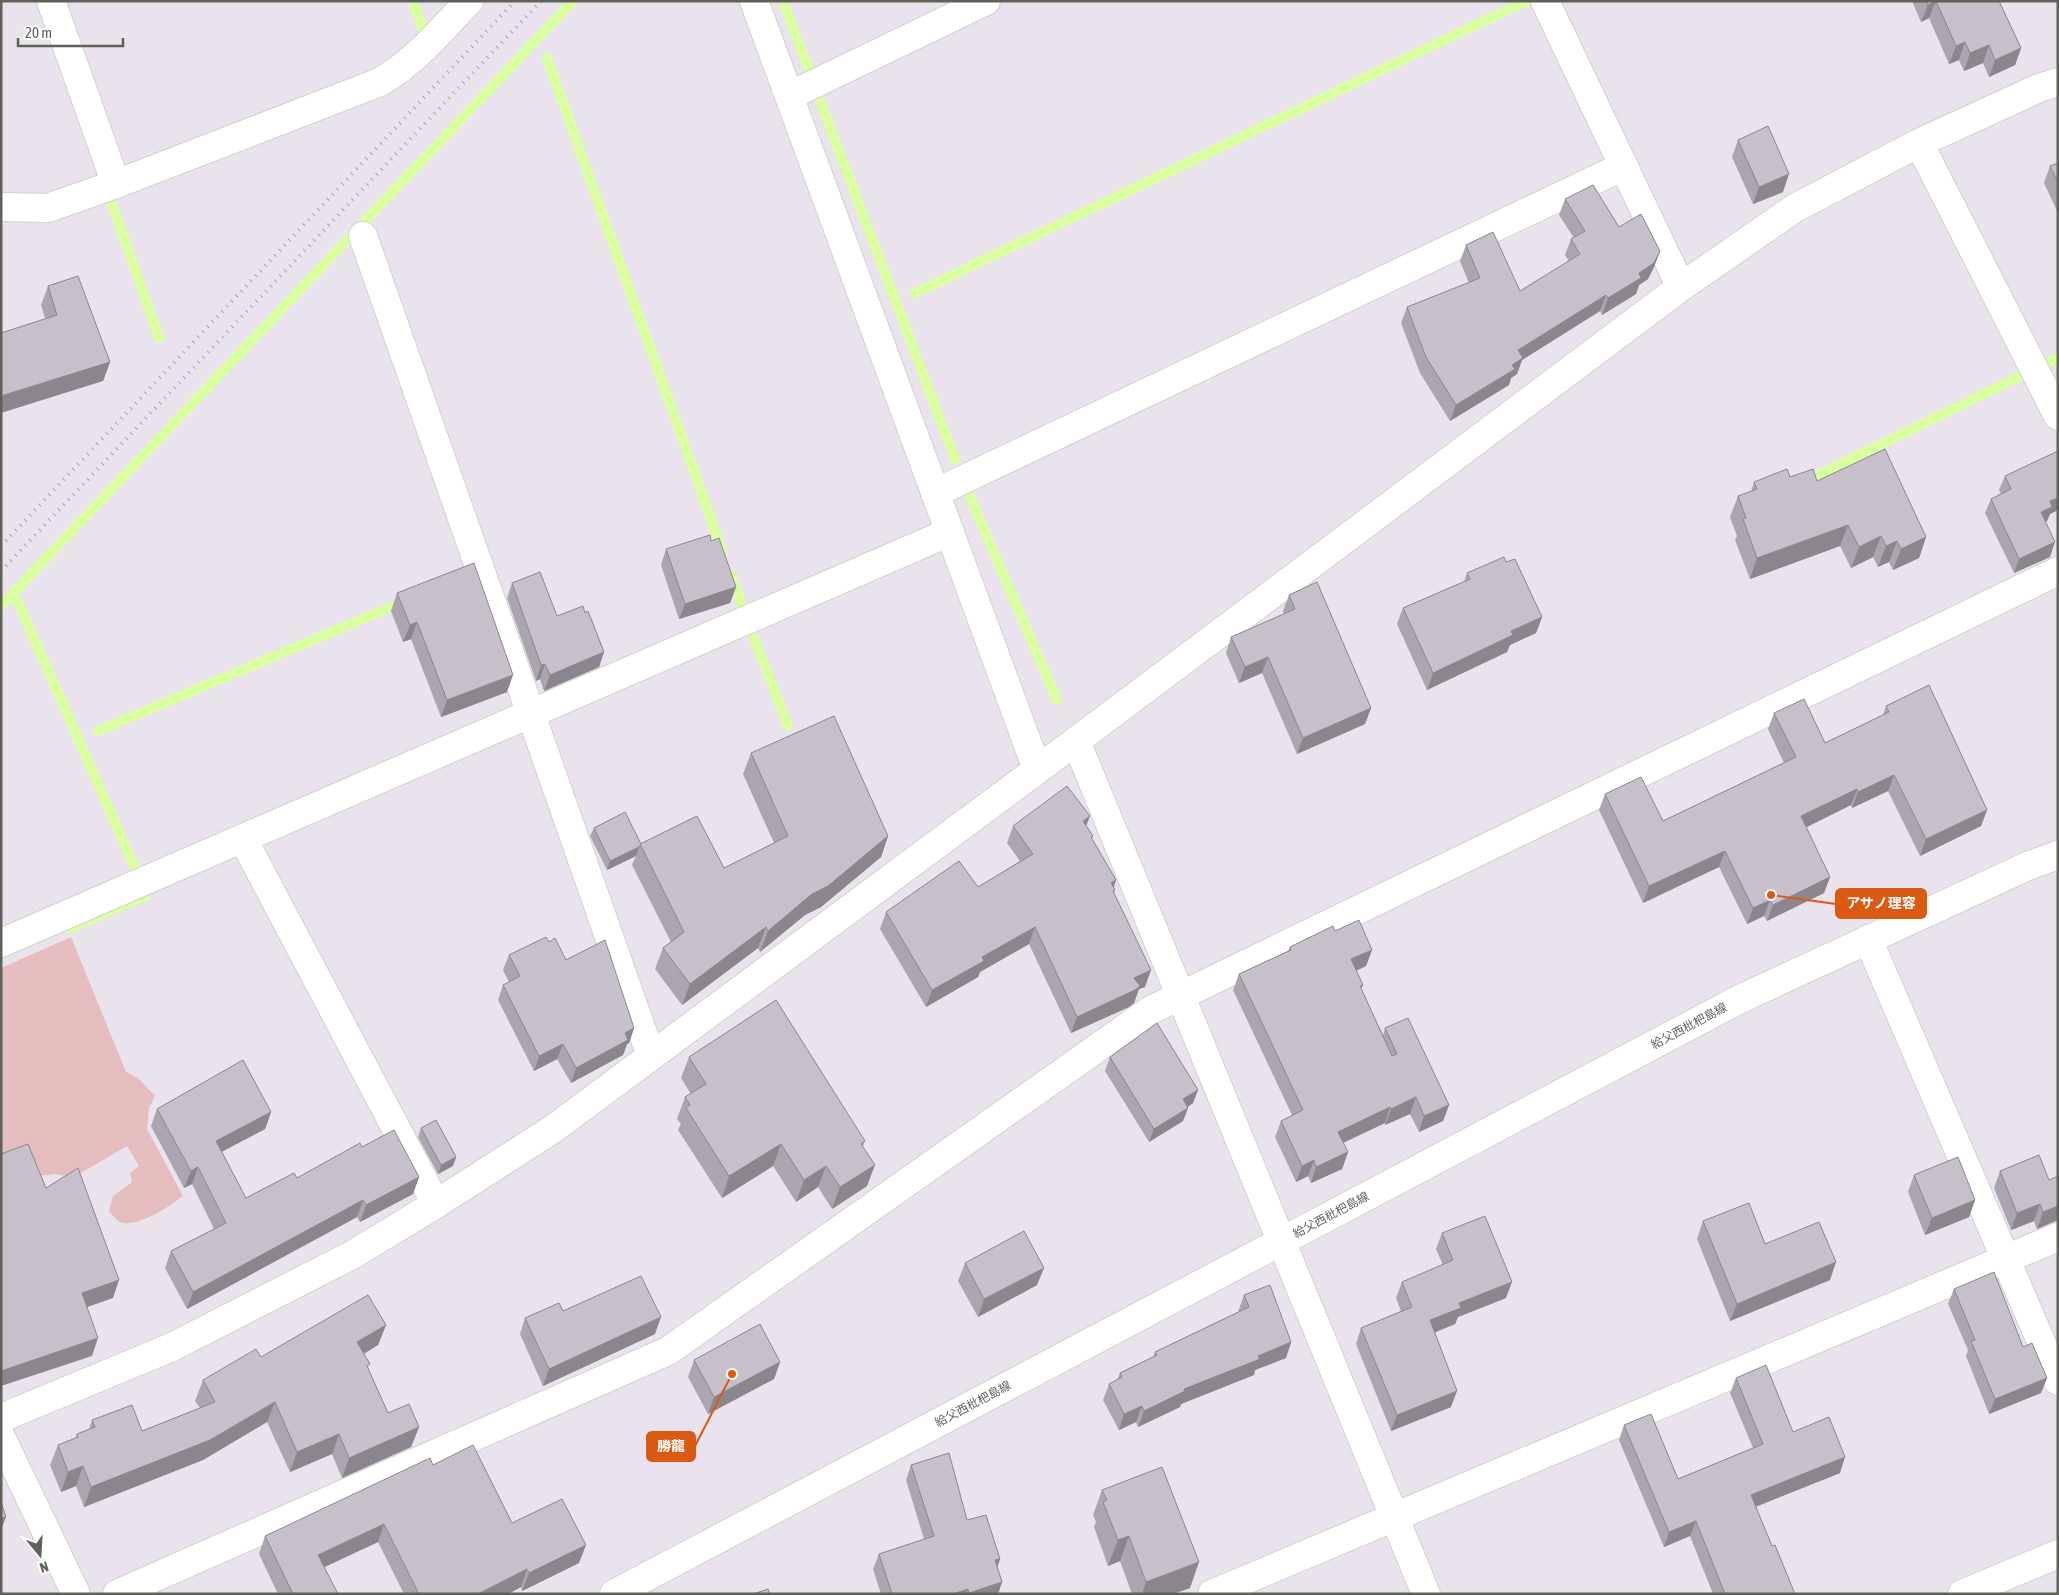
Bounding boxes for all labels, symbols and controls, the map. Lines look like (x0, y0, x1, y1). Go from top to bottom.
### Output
scale bar (18, 15, 122, 47)
text: 20 m (25, 24, 52, 41)
callout: アサノ理容 (1836, 889, 1926, 918)
text: アサノ理容 (1846, 895, 1916, 911)
street label: 給父西枇杷島線 (1649, 1000, 1729, 1052)
street label: 給父西枇杷島線 (1291, 1189, 1371, 1241)
street label: 給父西枇杷島線 (933, 1378, 1013, 1430)
callout: 勝龍 (647, 1432, 695, 1461)
text: 勝龍 (657, 1438, 685, 1454)
north arrow (15, 1530, 65, 1580)
text: N (38, 1558, 50, 1576)

